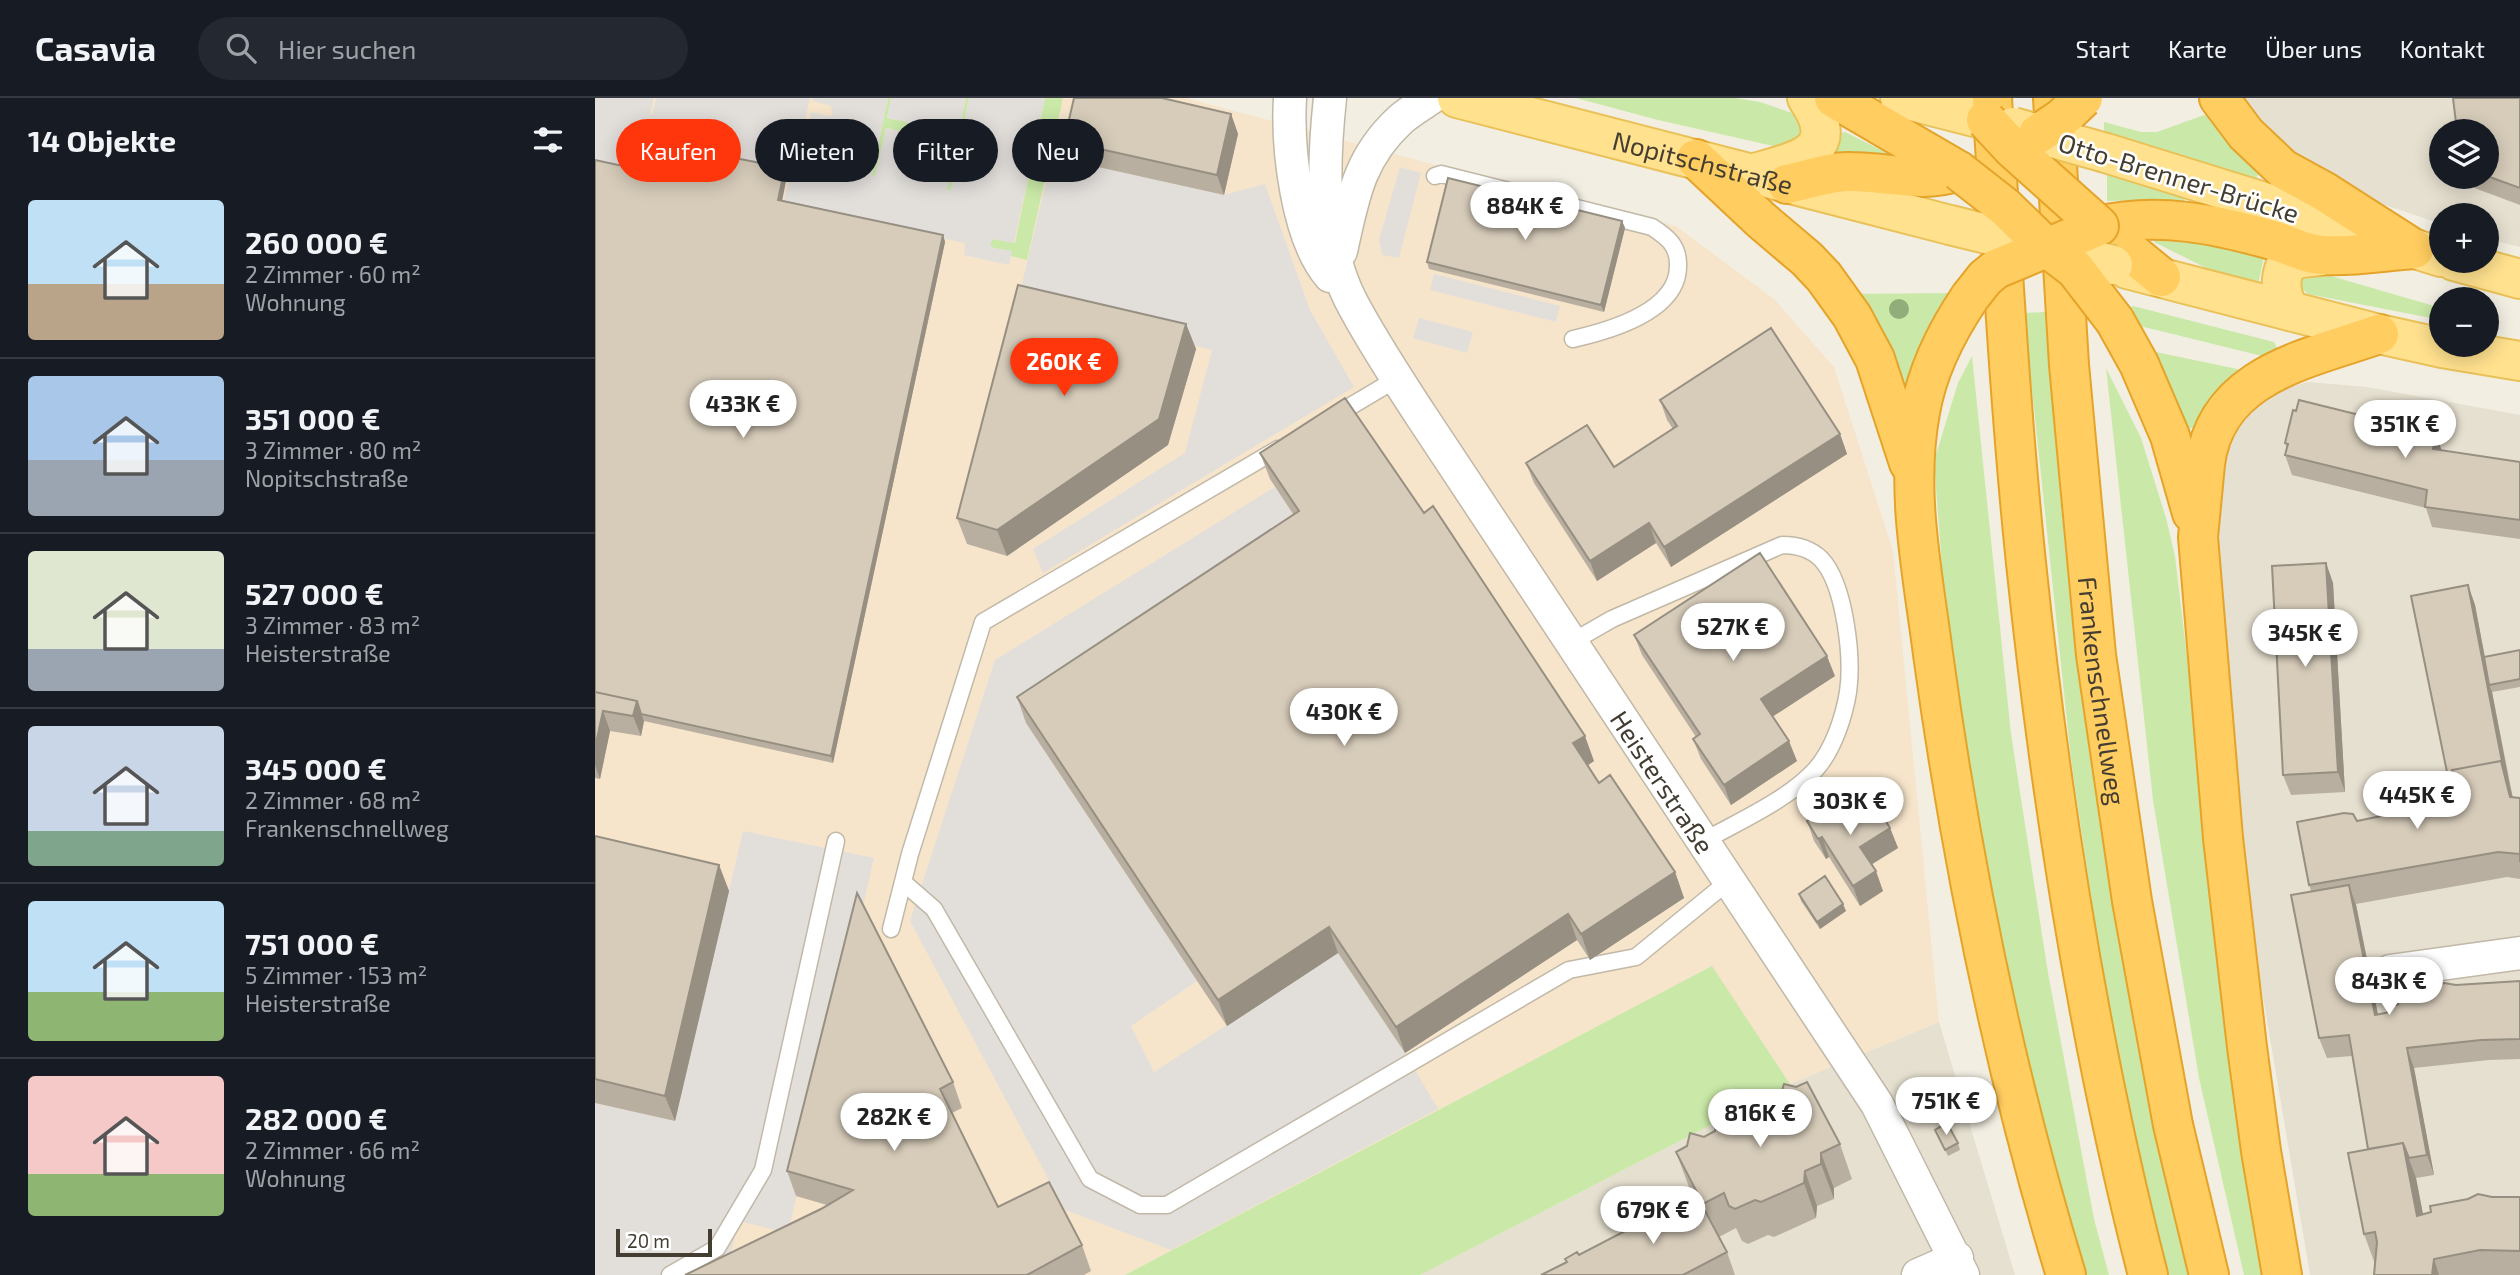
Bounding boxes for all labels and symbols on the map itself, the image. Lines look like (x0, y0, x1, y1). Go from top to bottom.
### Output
street label: Nopitschstraße (1610, 123, 1796, 199)
street label: Otto-Brenner-Brücke (2055, 126, 2303, 228)
pin: 884K € (1468, 183, 1582, 242)
pin: 260K € (1007, 338, 1121, 398)
pin: 433K € (686, 380, 800, 440)
pin: 351K € (2348, 400, 2462, 460)
street label: Frankenschnellweg (2073, 575, 2133, 807)
pin: 527K € (1676, 603, 1790, 663)
pin: 345K € (2248, 610, 2362, 669)
pin: 430K € (1287, 688, 1401, 748)
street label: Heisterstraße (1605, 704, 1722, 859)
pin: 445K € (2360, 772, 2474, 831)
pin: 303K € (1793, 778, 1907, 837)
pin: 843K € (2332, 958, 2446, 1017)
pin: 751K € (1889, 1077, 2003, 1137)
pin: 816K € (1703, 1090, 1817, 1149)
pin: 282K € (837, 1094, 951, 1153)
pin: 679K € (1596, 1186, 1710, 1246)
scale bar (616, 1226, 712, 1258)

